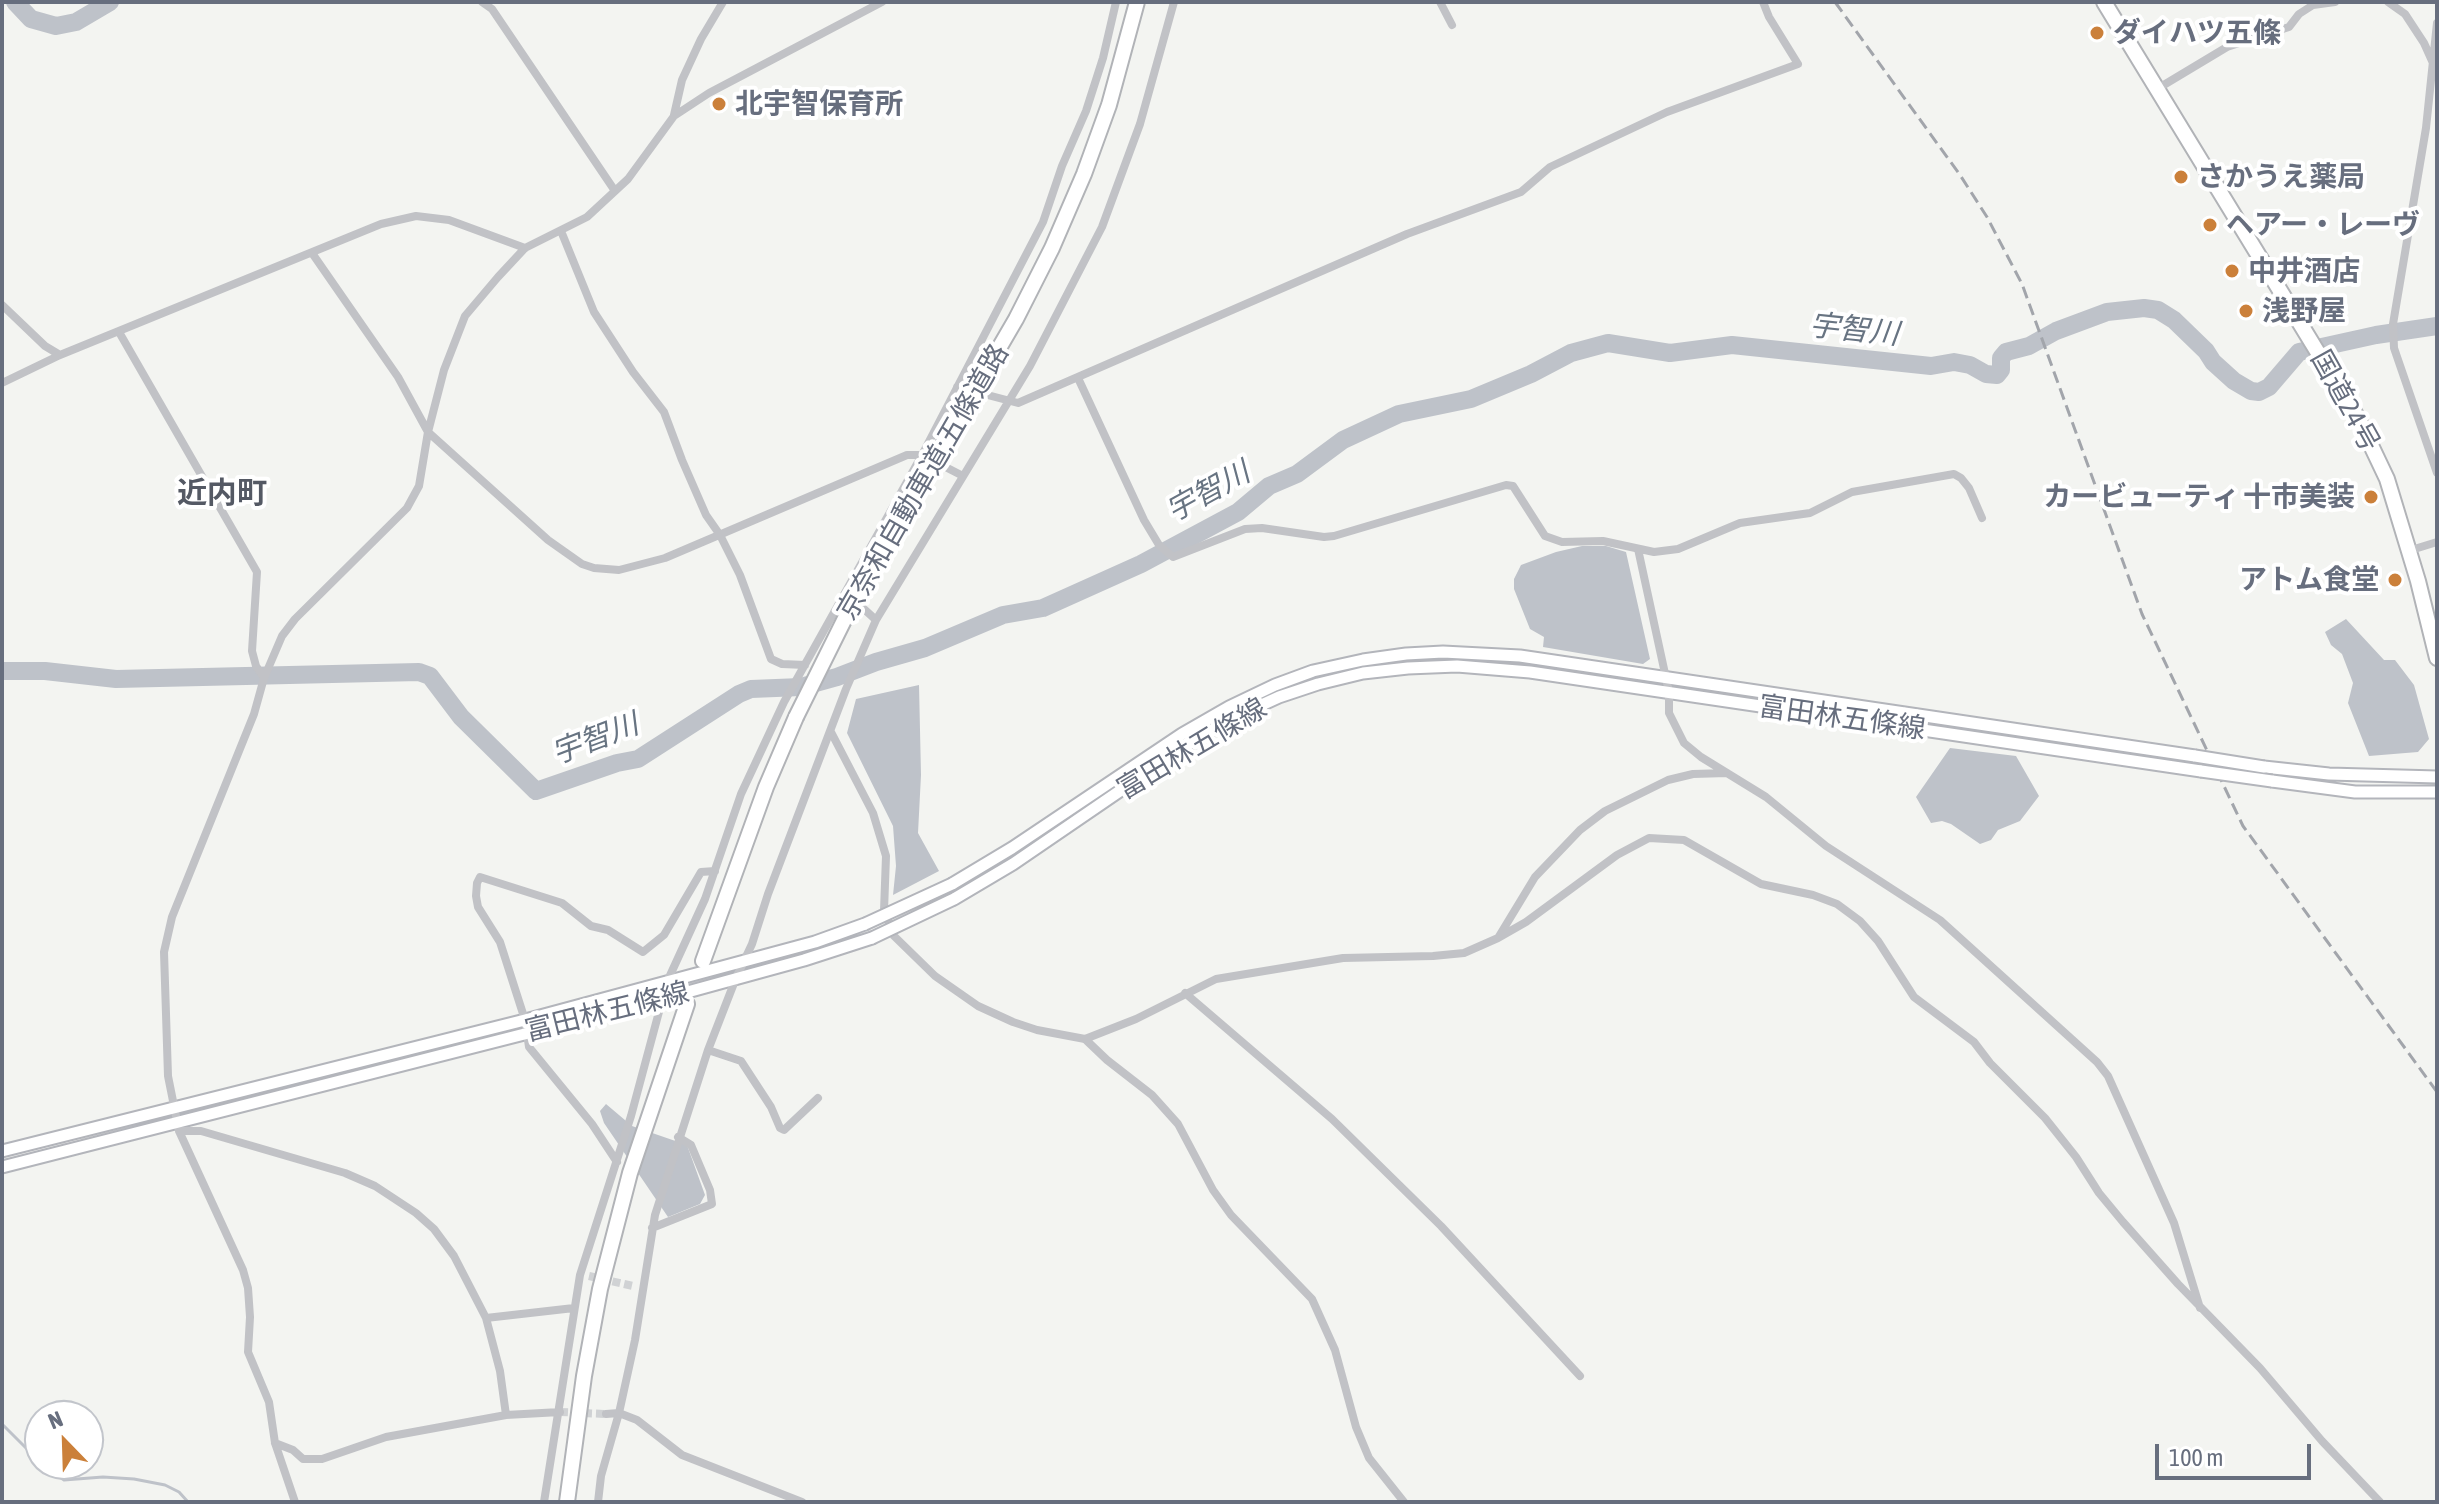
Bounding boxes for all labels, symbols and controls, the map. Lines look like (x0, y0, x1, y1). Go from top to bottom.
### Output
place label: ダイハツ五條 (2113, 16, 2281, 50)
marker: ダイハツ五條 (2088, 24, 2106, 42)
place label: 北宇智保育所 (735, 87, 903, 121)
marker: 北宇智保育所 (710, 95, 728, 113)
place label: さかうえ薬局 (2197, 160, 2365, 194)
marker: さかうえ薬局 (2172, 168, 2190, 186)
place label: ヘアー・レーヴ (2226, 208, 2420, 242)
marker: ヘアー・レーヴ (2201, 216, 2219, 234)
place label: 中井酒店 (2248, 254, 2360, 288)
marker: 中井酒店 (2223, 262, 2241, 280)
place label: 浅野屋 (2262, 294, 2346, 328)
marker: 浅野屋 (2237, 302, 2255, 320)
water label: 宇智川 (1807, 307, 1901, 353)
street label: 京奈和自動車道;五條道路 (830, 338, 1016, 626)
street label: 国道24号 (2304, 345, 2386, 457)
water label: 宇智川 (1160, 454, 1256, 530)
district label: 近内町 (177, 476, 267, 512)
place label: カービューティ 十市美装 (2043, 480, 2355, 514)
marker: カービューティ 十市美装 (2362, 488, 2380, 506)
place label: アトム食堂 (2239, 563, 2379, 597)
marker: アトム食堂 (2386, 571, 2404, 589)
street label: 富田林五條線 (1756, 690, 1928, 746)
street label: 富田林五條線 (1111, 691, 1273, 807)
water label: 宇智川 (547, 706, 643, 772)
street label: 富田林五條線 (521, 975, 693, 1049)
north arrow (24, 1400, 104, 1480)
text: N (44, 1405, 66, 1434)
scale bar (2159, 1428, 2315, 1478)
text: 100 m (2169, 1444, 2223, 1471)

